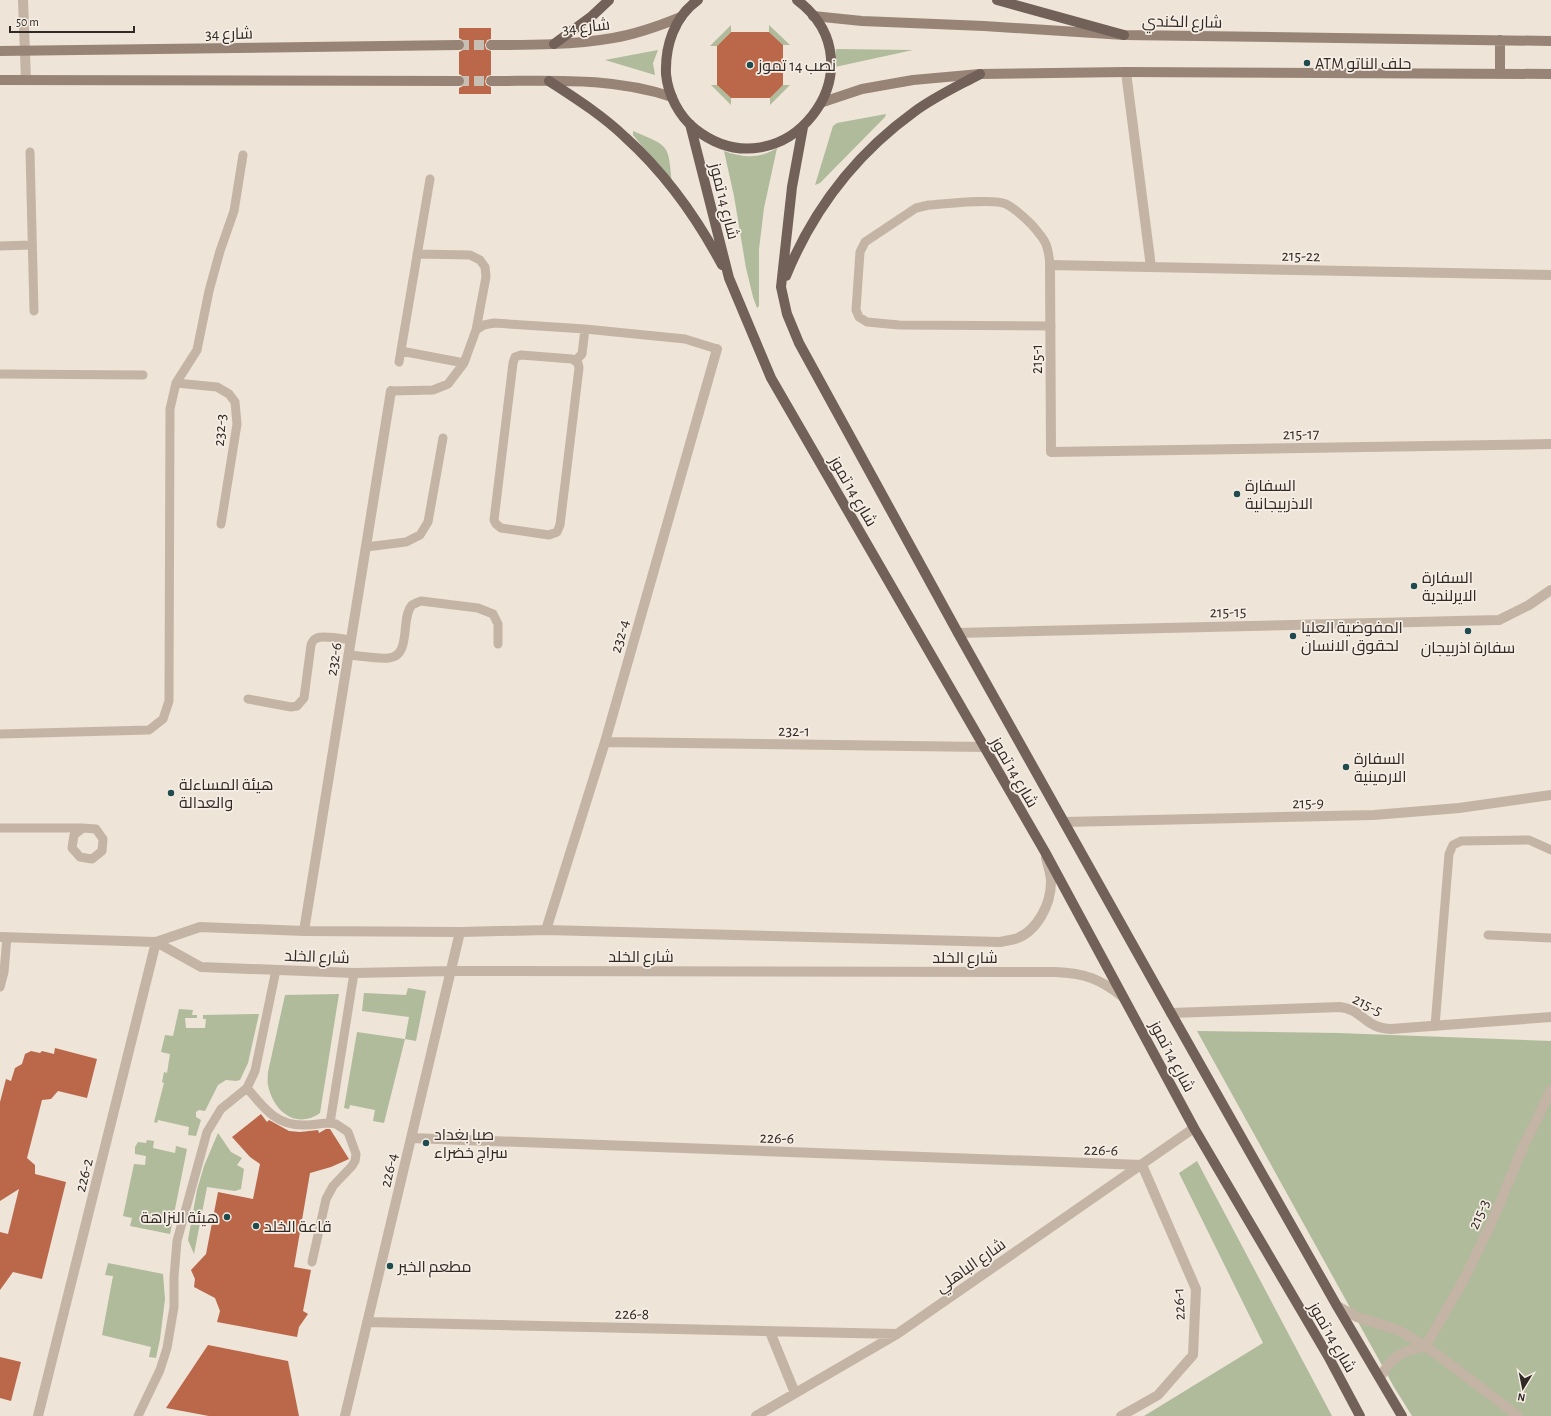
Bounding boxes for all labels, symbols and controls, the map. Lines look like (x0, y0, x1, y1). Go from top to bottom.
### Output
scale bar (10, 8, 134, 34)
street label: شارع الكندي (1142, 12, 1222, 36)
text: 50 m (16, 16, 39, 28)
street label: شارع 34 (561, 16, 611, 40)
street label: شارع 34 (205, 25, 253, 45)
place label: ATM حلف الناتو (1315, 56, 1411, 73)
place label: نصب 14 تموز (757, 58, 836, 75)
marker: ATM حلف الناتو (1302, 58, 1312, 68)
marker: نصب 14 تموز (745, 60, 755, 70)
street label: شارع 14 تموز (704, 160, 742, 242)
street label: 215-22 (1281, 248, 1321, 264)
street label: 215-1 (1029, 344, 1045, 374)
street label: 232-3 (211, 413, 229, 447)
street label: 215-17 (1283, 426, 1320, 442)
street label: شارع 14 تموز (824, 452, 880, 531)
place label: السفارة الاذربيجانية (1245, 478, 1313, 513)
marker: السفارة الاذربيجانية (1232, 489, 1242, 499)
place label: السفارة الايرلندية (1422, 570, 1477, 605)
marker: السفارة الايرلندية (1409, 581, 1419, 591)
street label: 215-15 (1210, 604, 1246, 620)
street label: 232-4 (608, 618, 632, 655)
place label: المفوضية العليا لحقوق الانسان (1301, 620, 1403, 656)
marker: سفارة اذربيجان (1463, 626, 1473, 636)
marker: المفوضية العليا لحقوق الانسان (1288, 631, 1298, 641)
place label: سفارة اذربيجان (1421, 640, 1515, 658)
street label: 232-6 (323, 641, 345, 677)
street label: 232-1 (778, 723, 810, 739)
street label: شارع 14 تموز (985, 733, 1041, 812)
place label: السفارة الارمينية (1354, 751, 1406, 786)
marker: السفارة الارمينية (1341, 762, 1351, 772)
place label: هيئة المساءلة والعدالة (179, 777, 273, 812)
marker: هيئة المساءلة والعدالة (166, 788, 176, 798)
street label: 215-9 (1292, 795, 1324, 811)
street label: شارع الخلد (284, 947, 350, 969)
street label: شارع الخلد (608, 948, 674, 968)
street label: شارع الخلد (932, 949, 998, 969)
street label: 215-5 (1350, 991, 1385, 1019)
street label: شارع 14 تموز (1144, 1017, 1198, 1096)
place label: صبا بغداد سراج خضراء (434, 1127, 508, 1164)
street label: 226-6 (759, 1129, 794, 1147)
marker: صبا بغداد سراج خضراء (421, 1138, 431, 1148)
street label: 226-6 (1083, 1141, 1118, 1159)
street label: 226-4 (377, 1151, 401, 1189)
street label: 226-2 (72, 1157, 96, 1194)
street label: 215-3 (1465, 1197, 1493, 1232)
place label: هيئة النزاهة (140, 1210, 219, 1227)
marker: هيئة النزاهة (222, 1212, 232, 1222)
place label: قاعة الخلد (264, 1219, 332, 1235)
marker: قاعة الخلد (251, 1221, 261, 1231)
street label: شارع الباهلي (932, 1235, 1011, 1300)
place label: مطعم الخير (397, 1259, 471, 1278)
marker: مطعم الخير (385, 1261, 395, 1271)
street label: 226-1 (1170, 1287, 1188, 1321)
street label: شارع 14 تموز (1303, 1298, 1359, 1377)
street label: 226-8 (615, 1306, 649, 1322)
north arrow (1503, 1368, 1543, 1408)
text: N (1517, 1391, 1526, 1403)

